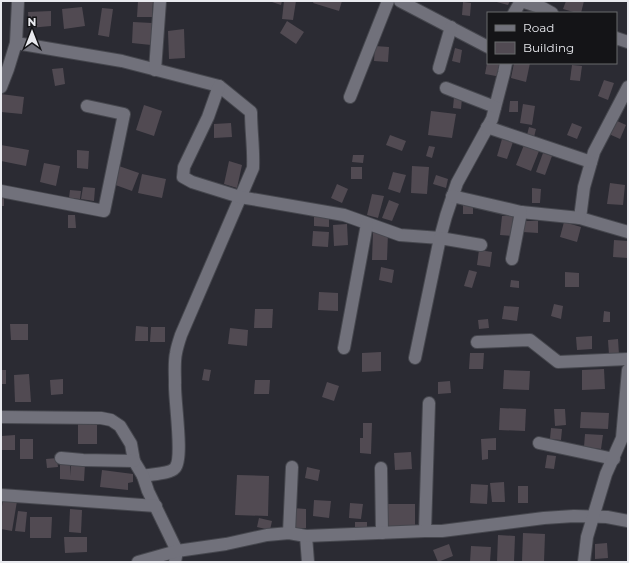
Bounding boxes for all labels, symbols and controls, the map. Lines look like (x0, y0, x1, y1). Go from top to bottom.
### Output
north arrow (12, 12, 52, 52)
legend (487, 12, 617, 64)
text: N (28, 15, 36, 29)
text: Road (523, 20, 554, 35)
text: Building (523, 40, 574, 55)

